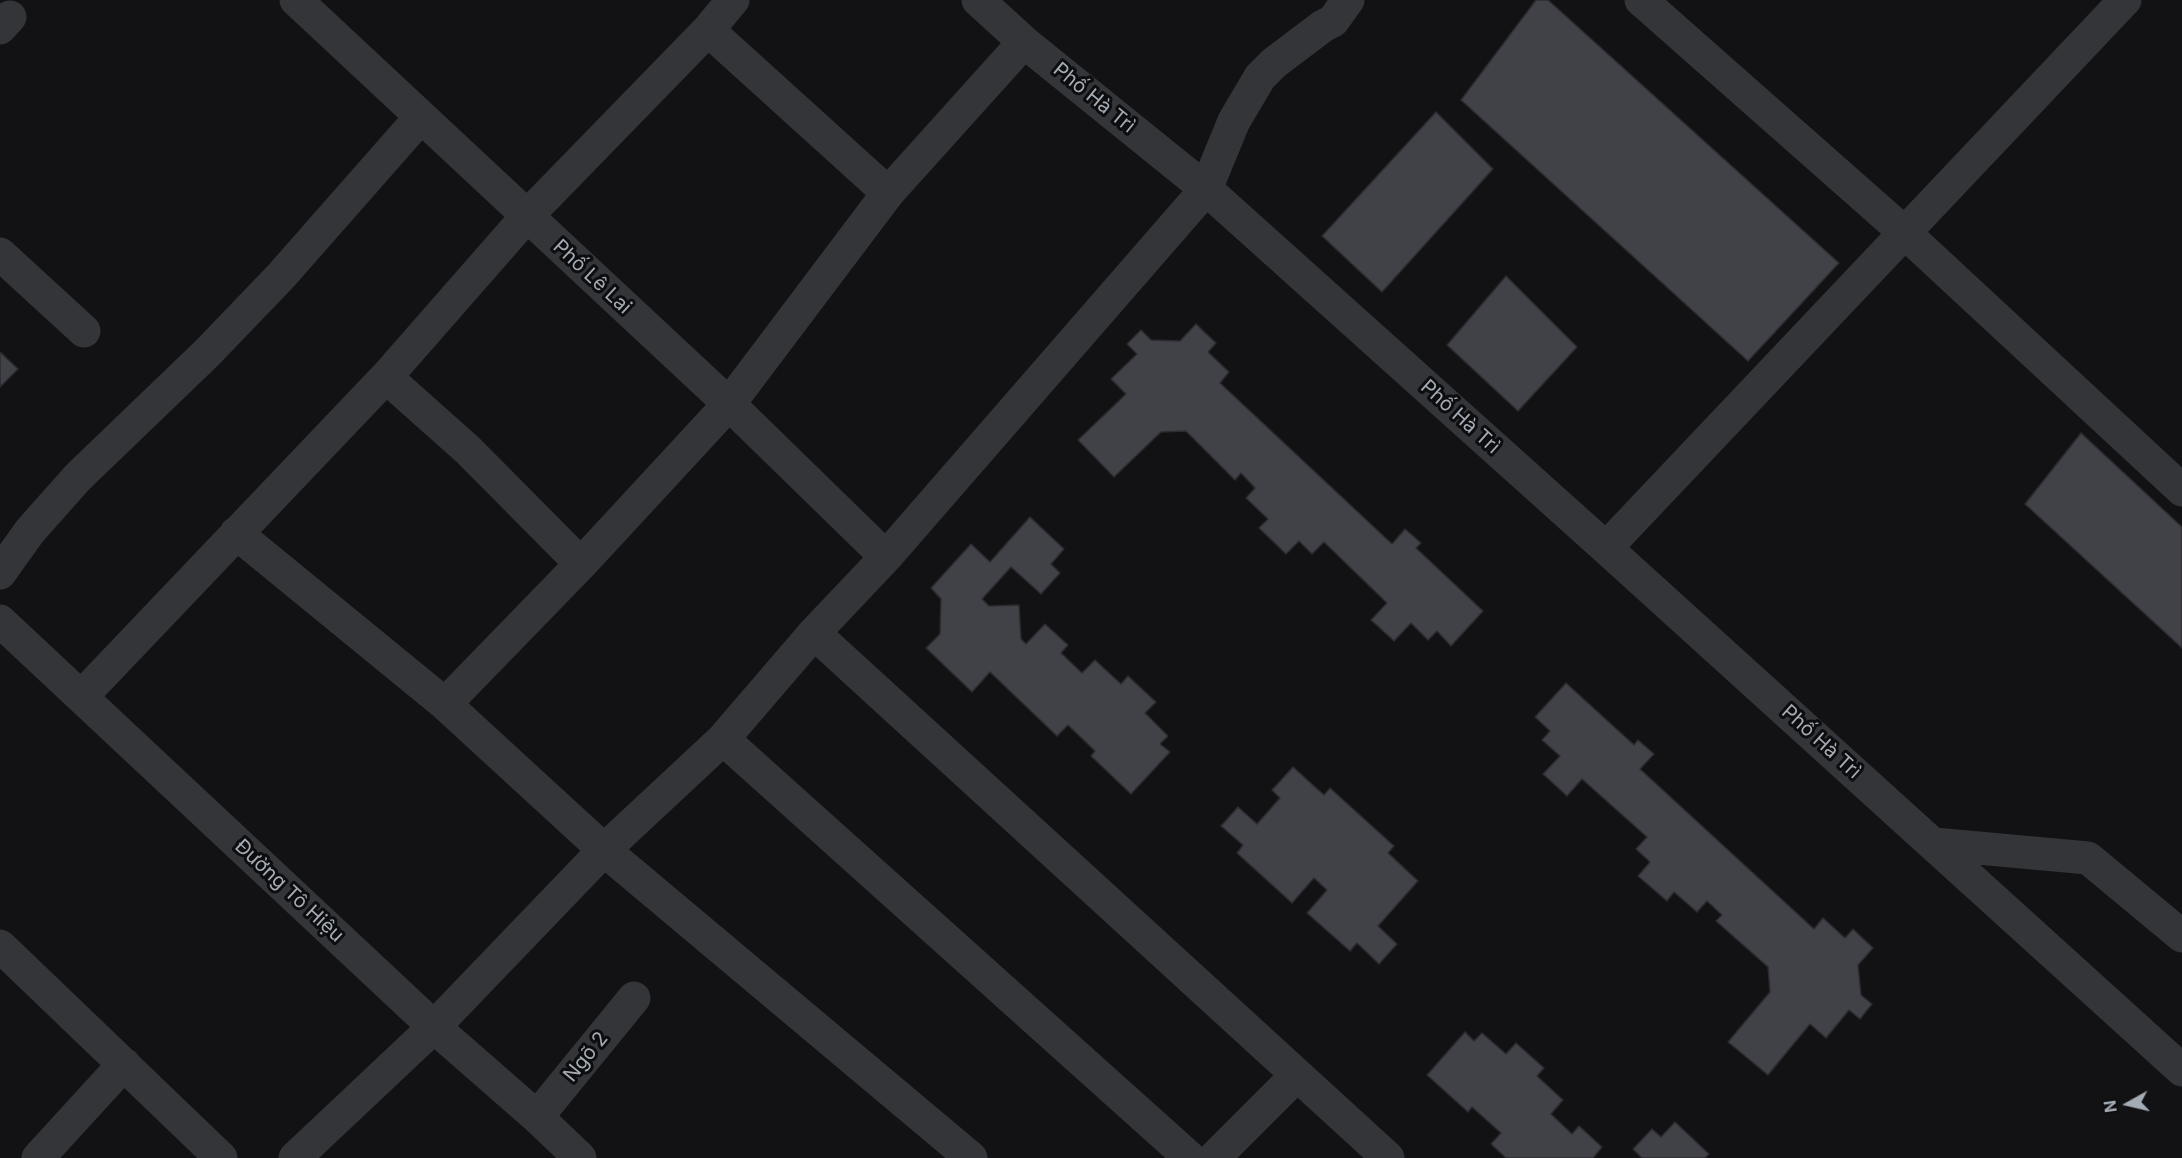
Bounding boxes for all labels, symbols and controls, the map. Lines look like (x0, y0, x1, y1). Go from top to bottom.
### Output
street label: Phố Hà Trì (1048, 58, 1140, 138)
street label: Phố Lê Lai (548, 235, 636, 319)
street label: Phố Hà Trì (1415, 375, 1505, 459)
street label: Phố Hà Trì (1776, 700, 1866, 784)
street label: Đường Tô Hiệu (230, 835, 348, 947)
street label: Ngõ 2 (559, 1027, 613, 1087)
north arrow (2098, 1074, 2158, 1134)
text: N (2099, 1099, 2121, 1114)

